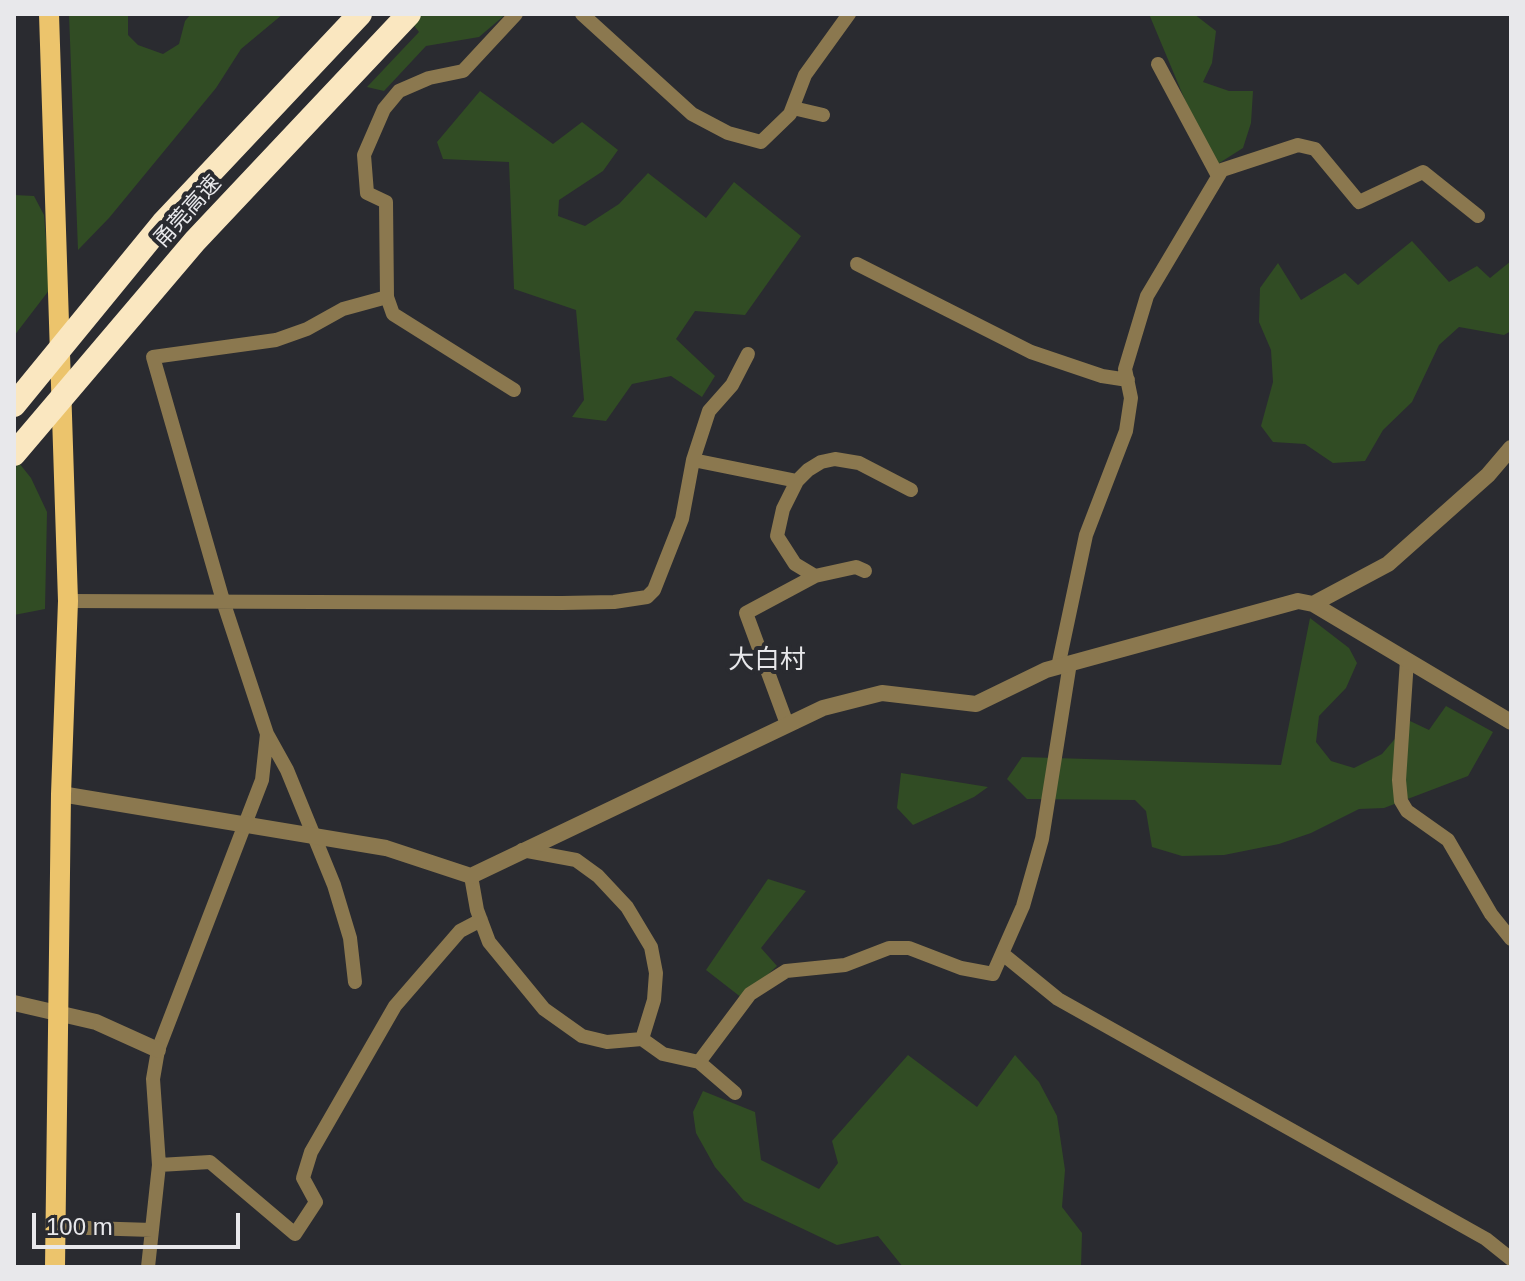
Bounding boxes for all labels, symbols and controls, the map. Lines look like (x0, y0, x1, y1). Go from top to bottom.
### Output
street label: 甬莞高速 (149, 170, 227, 254)
district label: 大白村 (728, 645, 806, 677)
scale bar (36, 1197, 244, 1247)
text: 100 m (46, 1213, 113, 1240)

